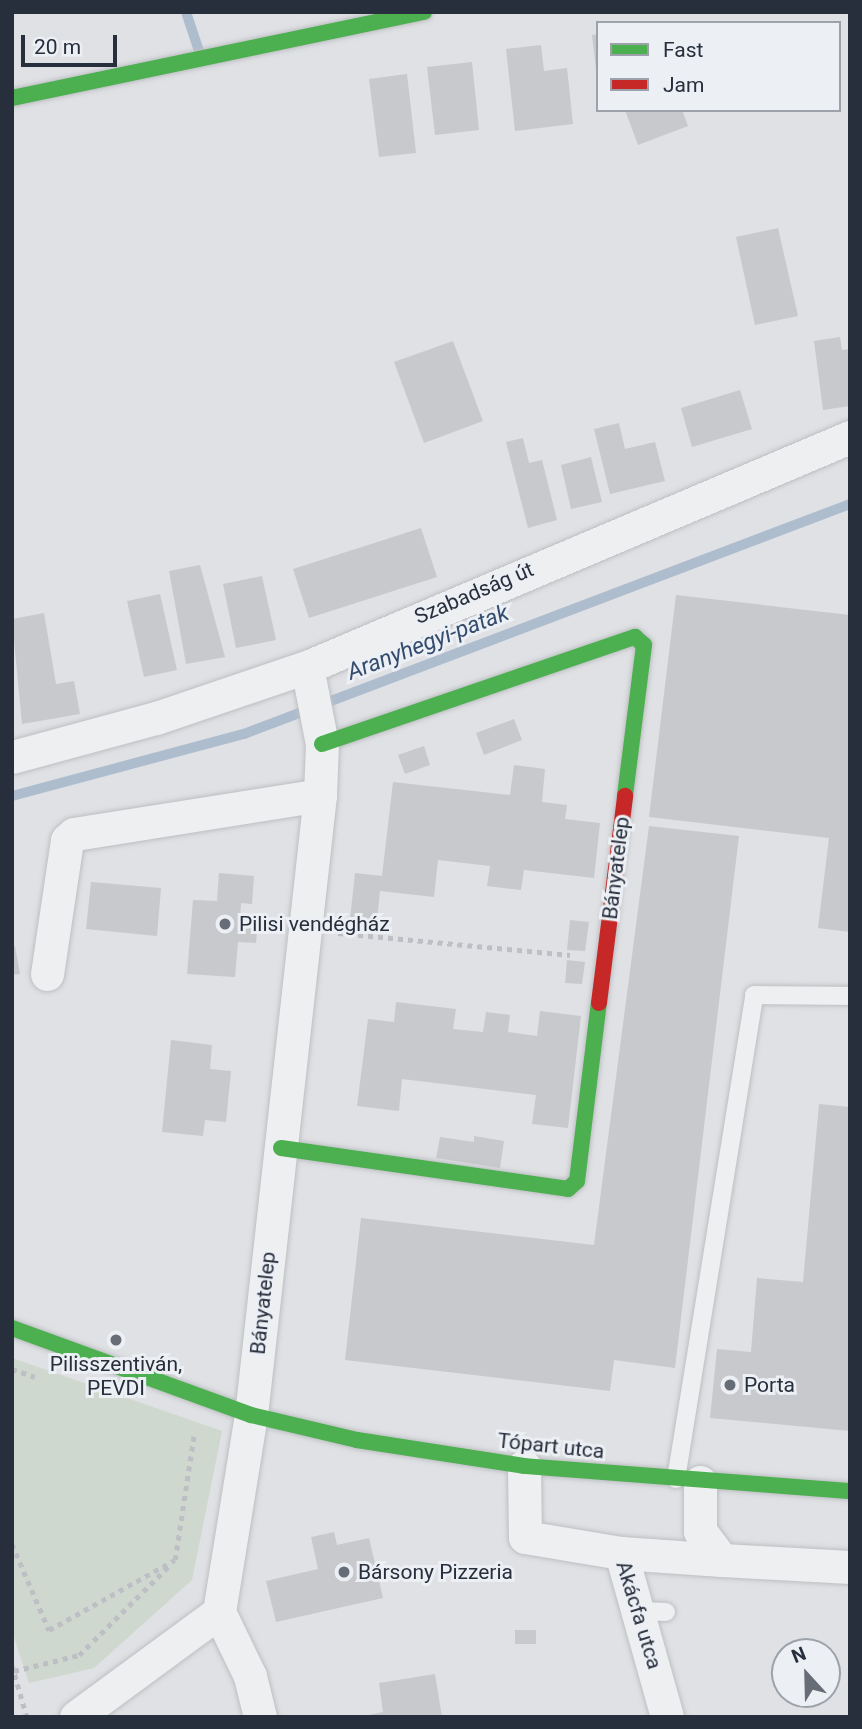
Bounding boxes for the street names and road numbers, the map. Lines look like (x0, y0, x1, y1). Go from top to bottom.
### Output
street label: Szabadság út (411, 557, 537, 629)
street label: Bányatelep (597, 815, 635, 921)
street label: Bányatelep (245, 1250, 281, 1356)
street label: Tópart utca (496, 1428, 606, 1464)
street label: Akácfa utca (611, 1558, 667, 1672)

